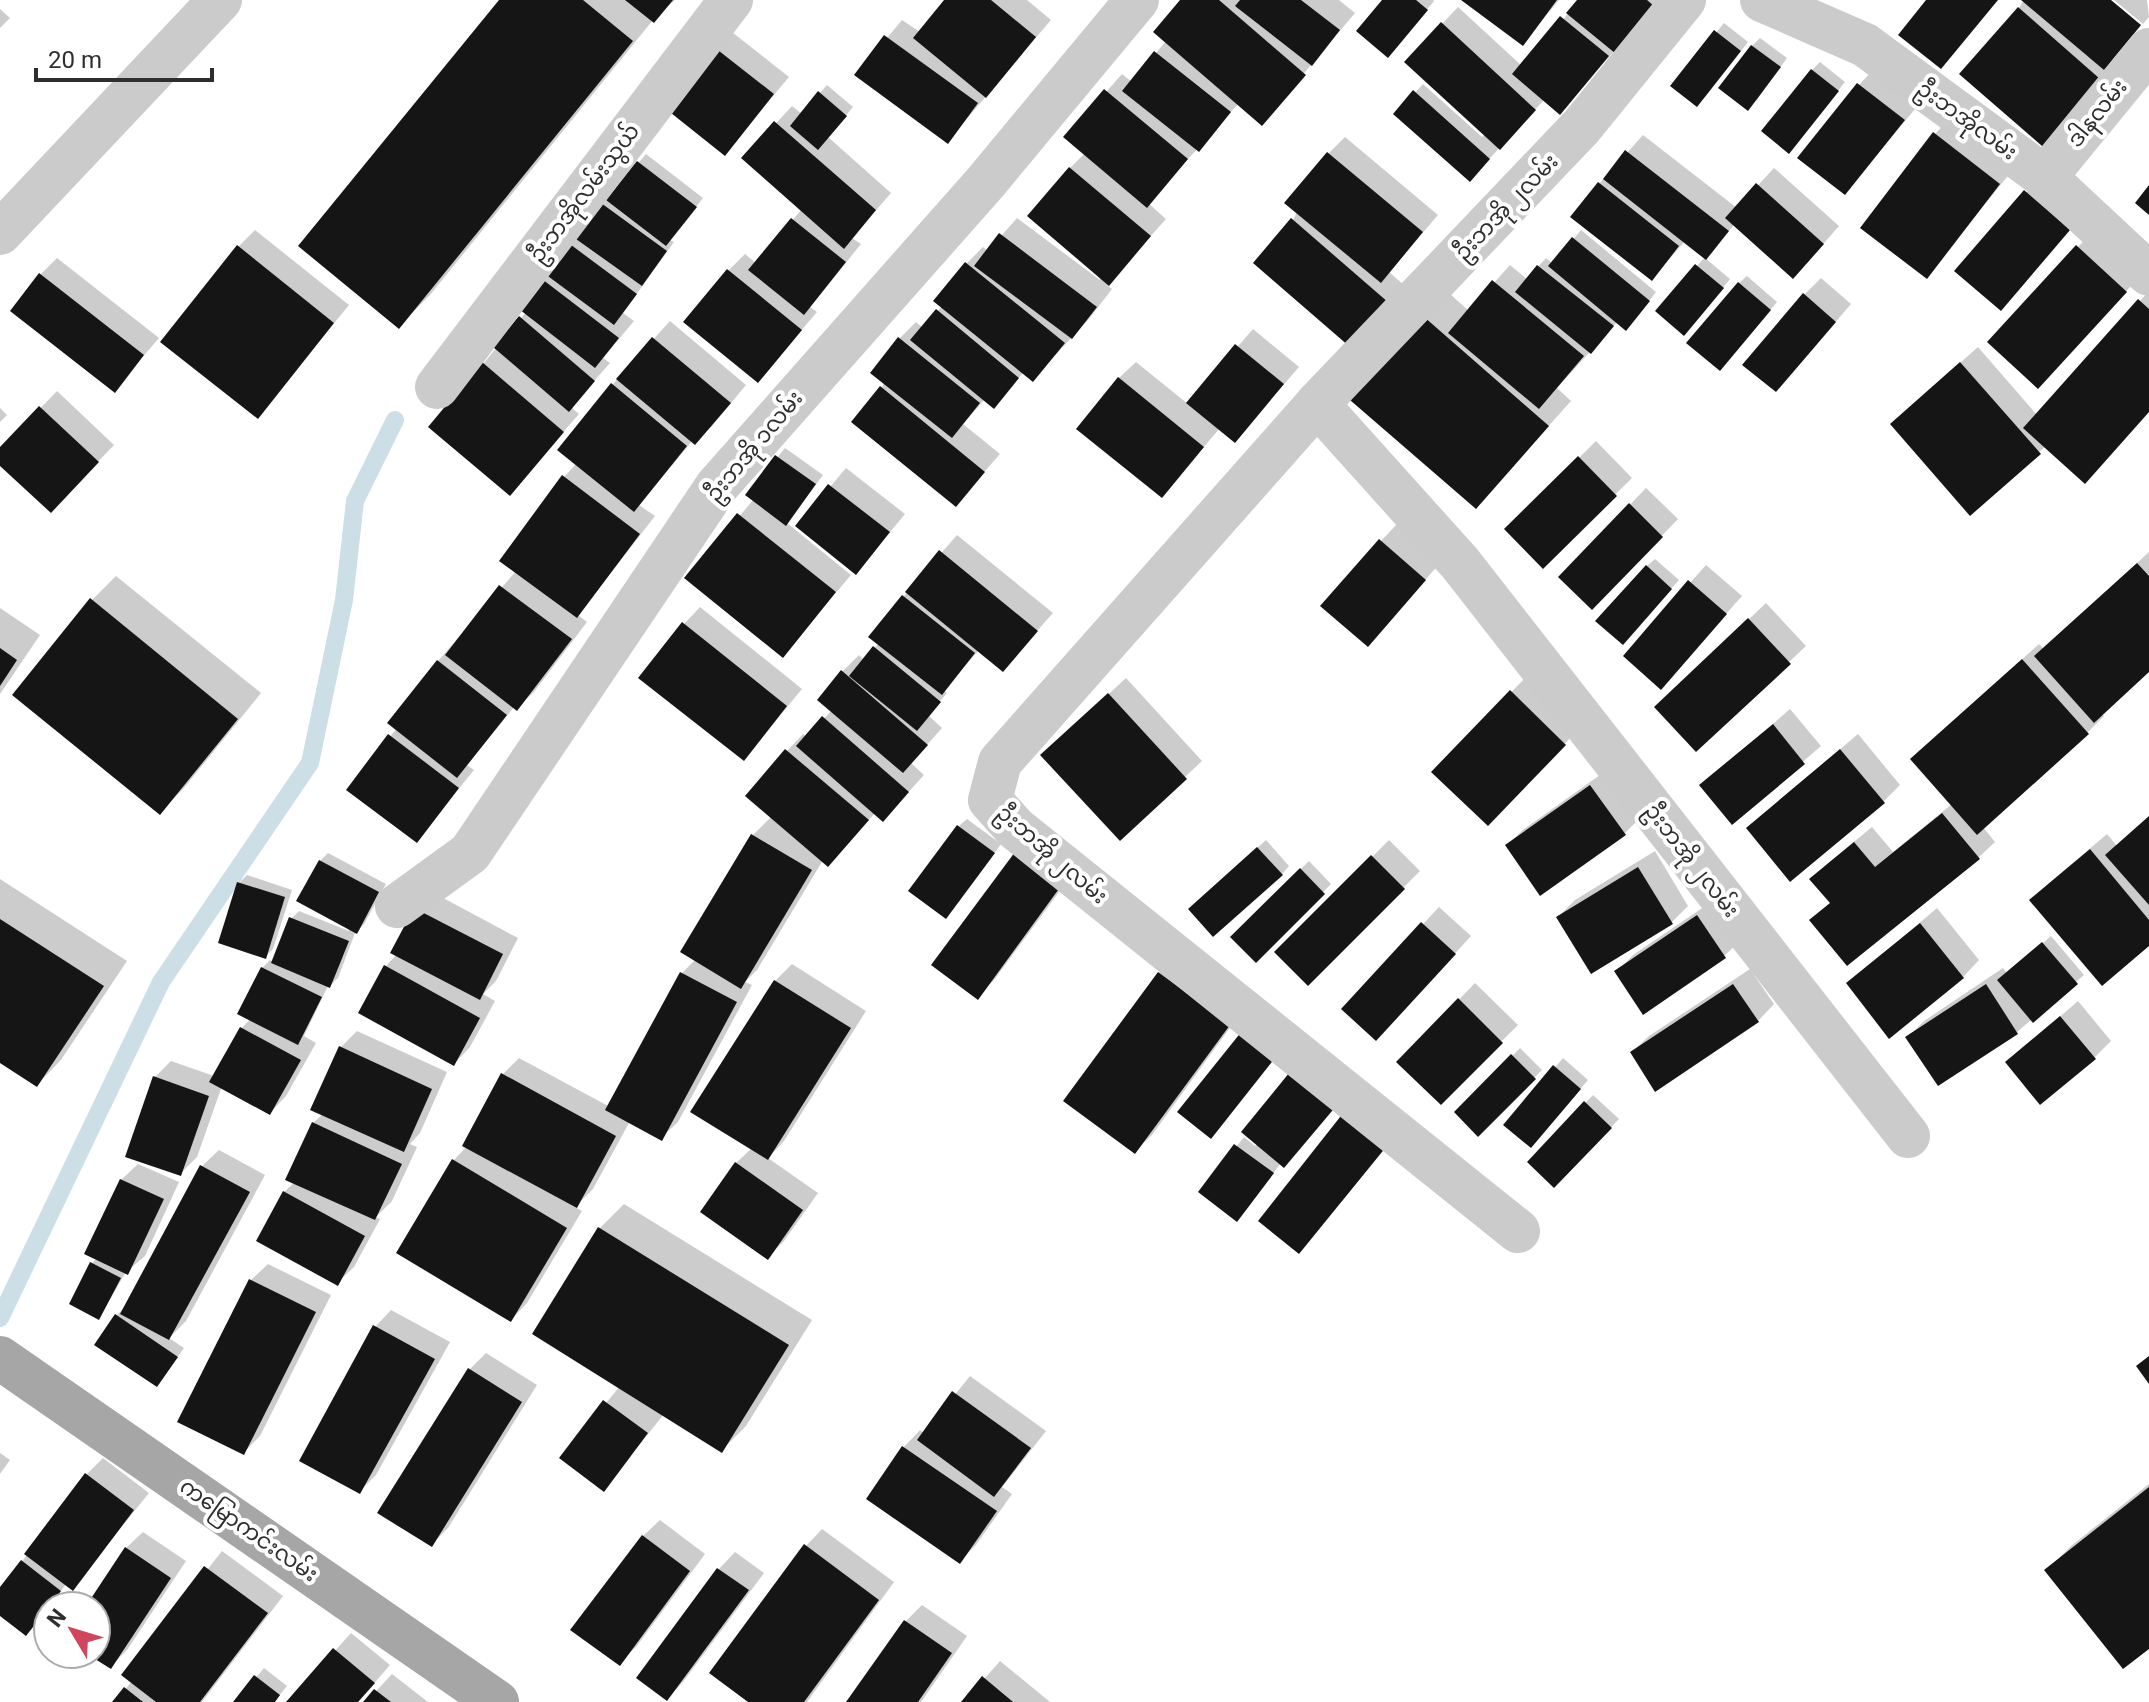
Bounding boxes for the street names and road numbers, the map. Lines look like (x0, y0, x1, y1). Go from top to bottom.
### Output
street label: ဒါနလမ်း (2060, 72, 2136, 155)
street label: ဦးဘအိုလမ်း (1909, 73, 2024, 169)
street label: ဦးဘအိုလမ်းသွယ် (521, 117, 648, 270)
street label: ဦးဘအို ၂လမ်း (1447, 147, 1567, 269)
street label: ဦးဘအို ၁လမ်း (698, 384, 811, 510)
street label: ဦးဘအို ၂လမ်း (1636, 796, 1747, 925)
street label: ဦးဘအို ၂လမ်း (988, 797, 1114, 912)
street label: ကမြောကင်းလမ်း (173, 1471, 324, 1591)

